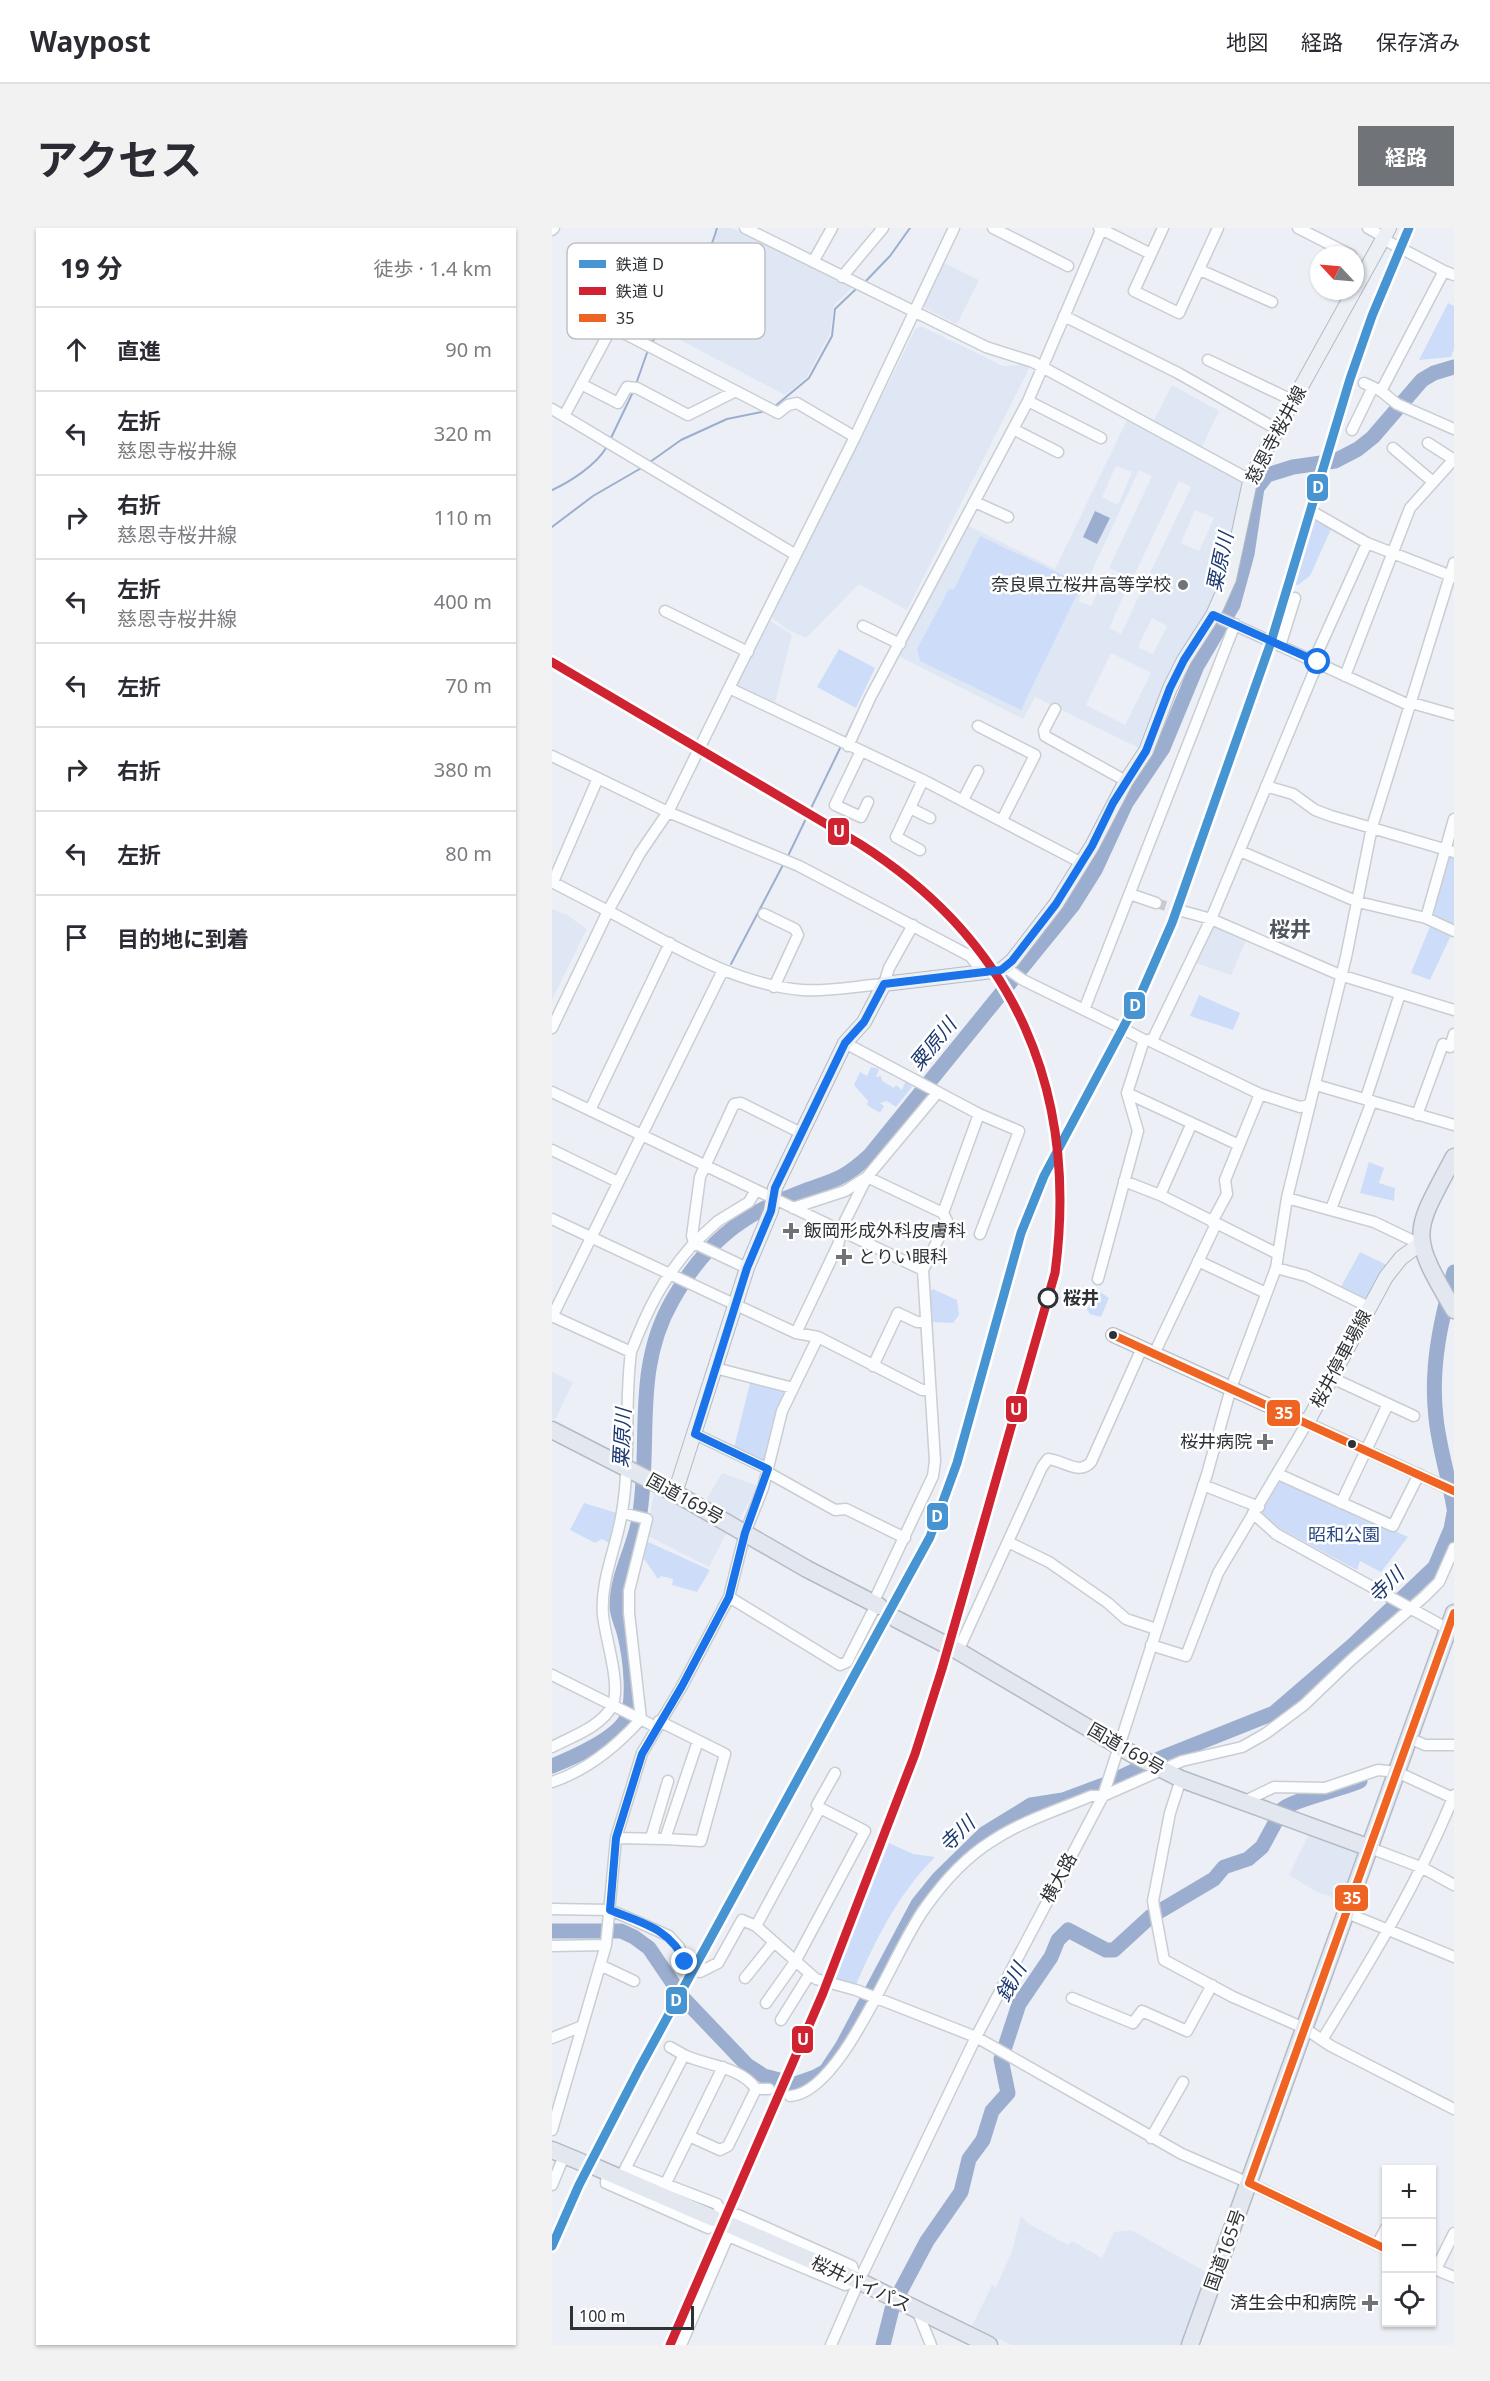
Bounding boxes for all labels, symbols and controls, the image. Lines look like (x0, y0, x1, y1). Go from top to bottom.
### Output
text: Waypost (30, 22, 151, 60)
text: 地図 (1226, 28, 1268, 56)
text: 経路 (1301, 28, 1343, 56)
text: 保存済み (1376, 28, 1460, 56)
button: 経路 (1358, 126, 1454, 186)
text: アクセス (36, 130, 202, 187)
legend (567, 243, 765, 339)
north arrow (1310, 246, 1364, 300)
text: 19 分 (60, 250, 123, 286)
text: 鉄道 D (616, 253, 664, 275)
text: 徒歩 · 1.4 km (373, 255, 492, 282)
text: 鉄道 U (616, 280, 664, 302)
text: 35 (616, 307, 634, 329)
icon: ahead (60, 333, 93, 366)
text: 直進 (117, 335, 161, 365)
text: 90 m (445, 336, 492, 363)
street label: 慈恩寺桜井線 (1239, 381, 1311, 488)
text: 左折 (117, 405, 161, 435)
icon: left (60, 417, 93, 450)
text: 320 m (434, 420, 492, 447)
text: 慈恩寺桜井線 (117, 437, 237, 464)
line badge: D (1306, 473, 1329, 502)
text: D (1312, 476, 1324, 498)
text: 右折 (117, 489, 161, 519)
icon: right (60, 501, 93, 534)
text: 110 m (434, 504, 492, 531)
text: 慈恩寺桜井線 (117, 521, 237, 548)
water label: 粟原川 (1200, 528, 1239, 594)
place label: 奈良県立桜井高等学校 (991, 572, 1171, 596)
text: 左折 (117, 573, 161, 603)
marker: 奈良県立桜井高等学校 (1176, 578, 1190, 592)
icon: left (60, 585, 93, 618)
text: 400 m (434, 588, 492, 615)
text: 慈恩寺桜井線 (117, 605, 237, 632)
route start (1304, 648, 1330, 674)
icon: left (60, 669, 93, 702)
text: 左折 (117, 671, 161, 701)
text: 70 m (445, 672, 492, 699)
icon: right (60, 753, 93, 786)
text: 右折 (117, 755, 161, 785)
text: 380 m (434, 756, 492, 783)
line badge: U (827, 817, 850, 846)
text: U (833, 820, 845, 842)
icon: left (60, 837, 93, 870)
text: 左折 (117, 839, 161, 869)
text: 80 m (445, 840, 492, 867)
district label: 桜井 (1269, 915, 1311, 943)
icon: arrive (60, 921, 93, 954)
text: 目的地に到着 (117, 923, 249, 953)
line badge: D (1123, 991, 1146, 1020)
text: D (1129, 994, 1141, 1016)
water label: 粟原川 (903, 1010, 963, 1075)
place label: 飯岡形成外科皮膚科 (804, 1218, 966, 1242)
marker: 飯岡形成外科皮膚科 (782, 1222, 800, 1240)
place label: とりい眼科 (858, 1244, 948, 1268)
marker: とりい眼科 (835, 1248, 853, 1266)
place label: 桜井 (1063, 1285, 1099, 1309)
marker: 桜井 (1038, 1288, 1058, 1308)
street label: 桜井停車場線 (1304, 1305, 1376, 1412)
unlabelled marker (1107, 1329, 1119, 1341)
line badge: U (1005, 1395, 1028, 1423)
text: U (1010, 1398, 1022, 1420)
line badge: 35 (1266, 1399, 1301, 1427)
text: 35 (1275, 1402, 1293, 1424)
water label: 粟原川 (606, 1405, 637, 1469)
place label: 桜井病院 (1180, 1429, 1252, 1453)
marker: 桜井病院 (1256, 1433, 1274, 1451)
unlabelled marker (1346, 1438, 1358, 1450)
street label: 国道169号 (643, 1467, 728, 1529)
line badge: D (926, 1502, 949, 1531)
text: D (931, 1505, 943, 1527)
park label: 昭和公園 (1308, 1522, 1380, 1546)
water label: 寺川 (1362, 1560, 1411, 1608)
street label: 国道169号 (1084, 1717, 1169, 1780)
water label: 寺川 (933, 1809, 982, 1857)
street label: 横大路 (1035, 1848, 1082, 1907)
line badge: 35 (1334, 1884, 1369, 1912)
text: 35 (1343, 1887, 1361, 1909)
route end (671, 1948, 697, 1974)
water label: 銭川 (989, 1956, 1033, 2006)
line badge: D (665, 1986, 688, 2015)
text: D (670, 1989, 682, 2011)
line badge: U (791, 2025, 814, 2054)
text: U (797, 2028, 809, 2050)
map controls (1382, 2165, 1436, 2327)
button: + (1382, 2165, 1436, 2219)
street label: 国道165号 (1198, 2206, 1250, 2294)
button: − (1382, 2219, 1436, 2273)
street label: 桜井バイパス (808, 2249, 915, 2317)
button: locate (1382, 2273, 1436, 2327)
place label: 済生会中和病院 (1230, 2290, 1356, 2314)
marker: 済生会中和病院 (1361, 2294, 1379, 2312)
scale bar (570, 2303, 694, 2330)
text: 100 m (579, 2305, 626, 2327)

